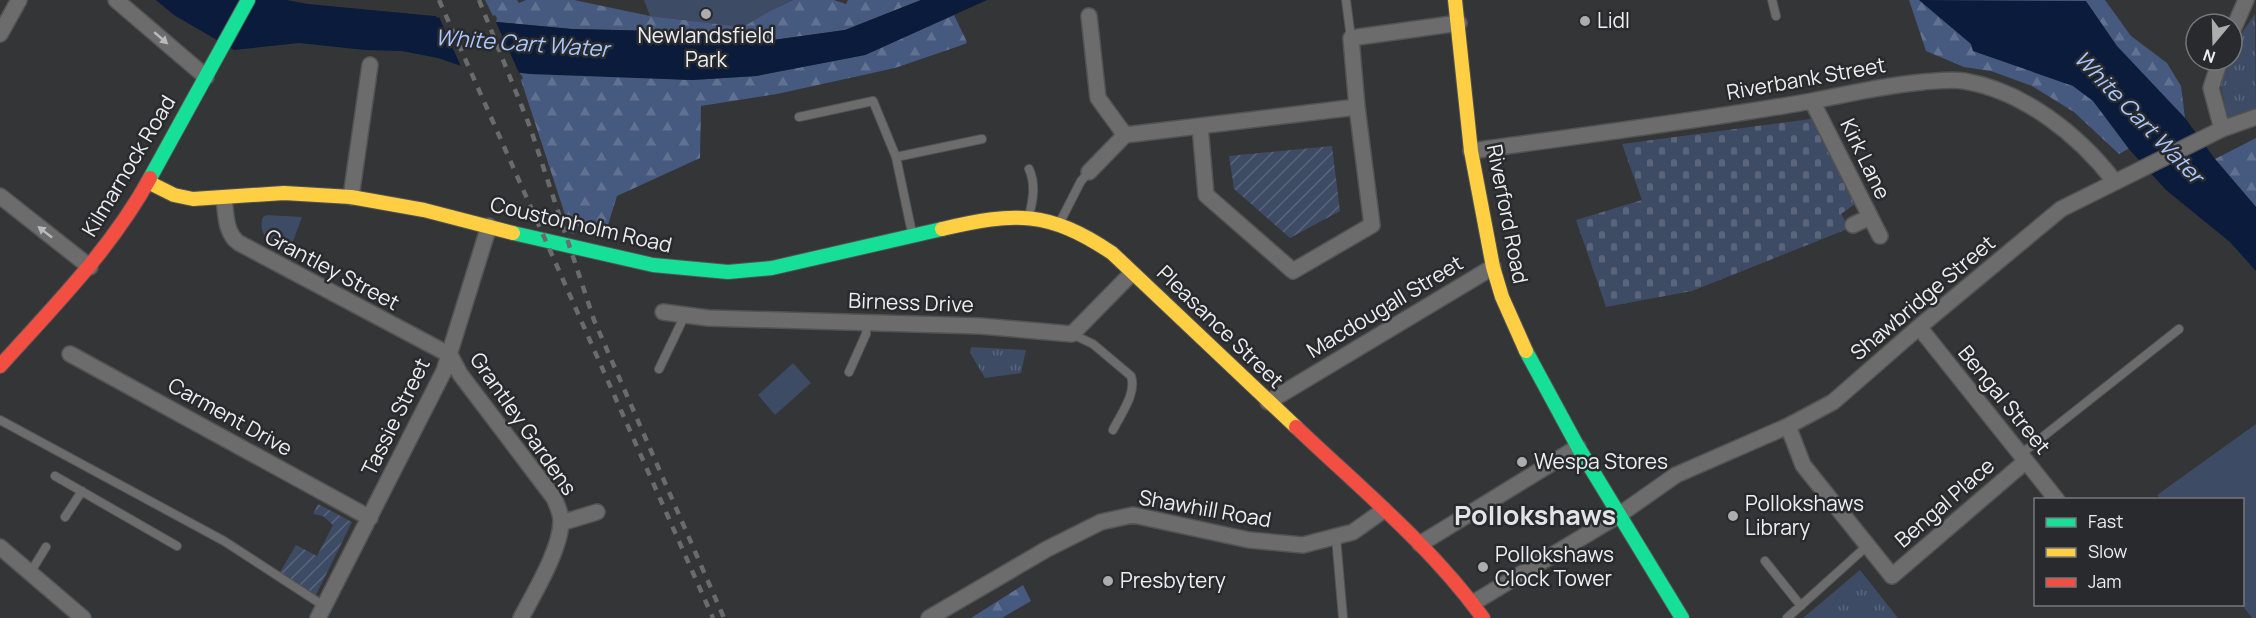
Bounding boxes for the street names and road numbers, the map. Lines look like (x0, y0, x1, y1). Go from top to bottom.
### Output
street label: Riverbank Street (1724, 50, 1888, 106)
street label: Kilmarnock Road (75, 90, 181, 241)
street label: Kirk Lane (1834, 113, 1897, 204)
street label: Riverford Road (1481, 142, 1535, 286)
street label: Coustonholm Road (488, 190, 675, 259)
street label: Grantley Street (260, 222, 405, 316)
street label: Shawbridge Street (1844, 228, 2001, 366)
street label: Macdougall Street (1301, 248, 1468, 364)
street label: Pleasance Street (1151, 259, 1290, 394)
street label: Birness Drive (848, 286, 974, 318)
street label: Bengal Street (1952, 339, 2057, 460)
street label: Grantley Gardens (464, 346, 584, 500)
street label: Tassie Street (355, 353, 436, 480)
street label: Carment Drive (163, 370, 298, 462)
street label: Bengal Place (1889, 451, 2000, 553)
street label: Shawhill Road (1137, 483, 1274, 533)

